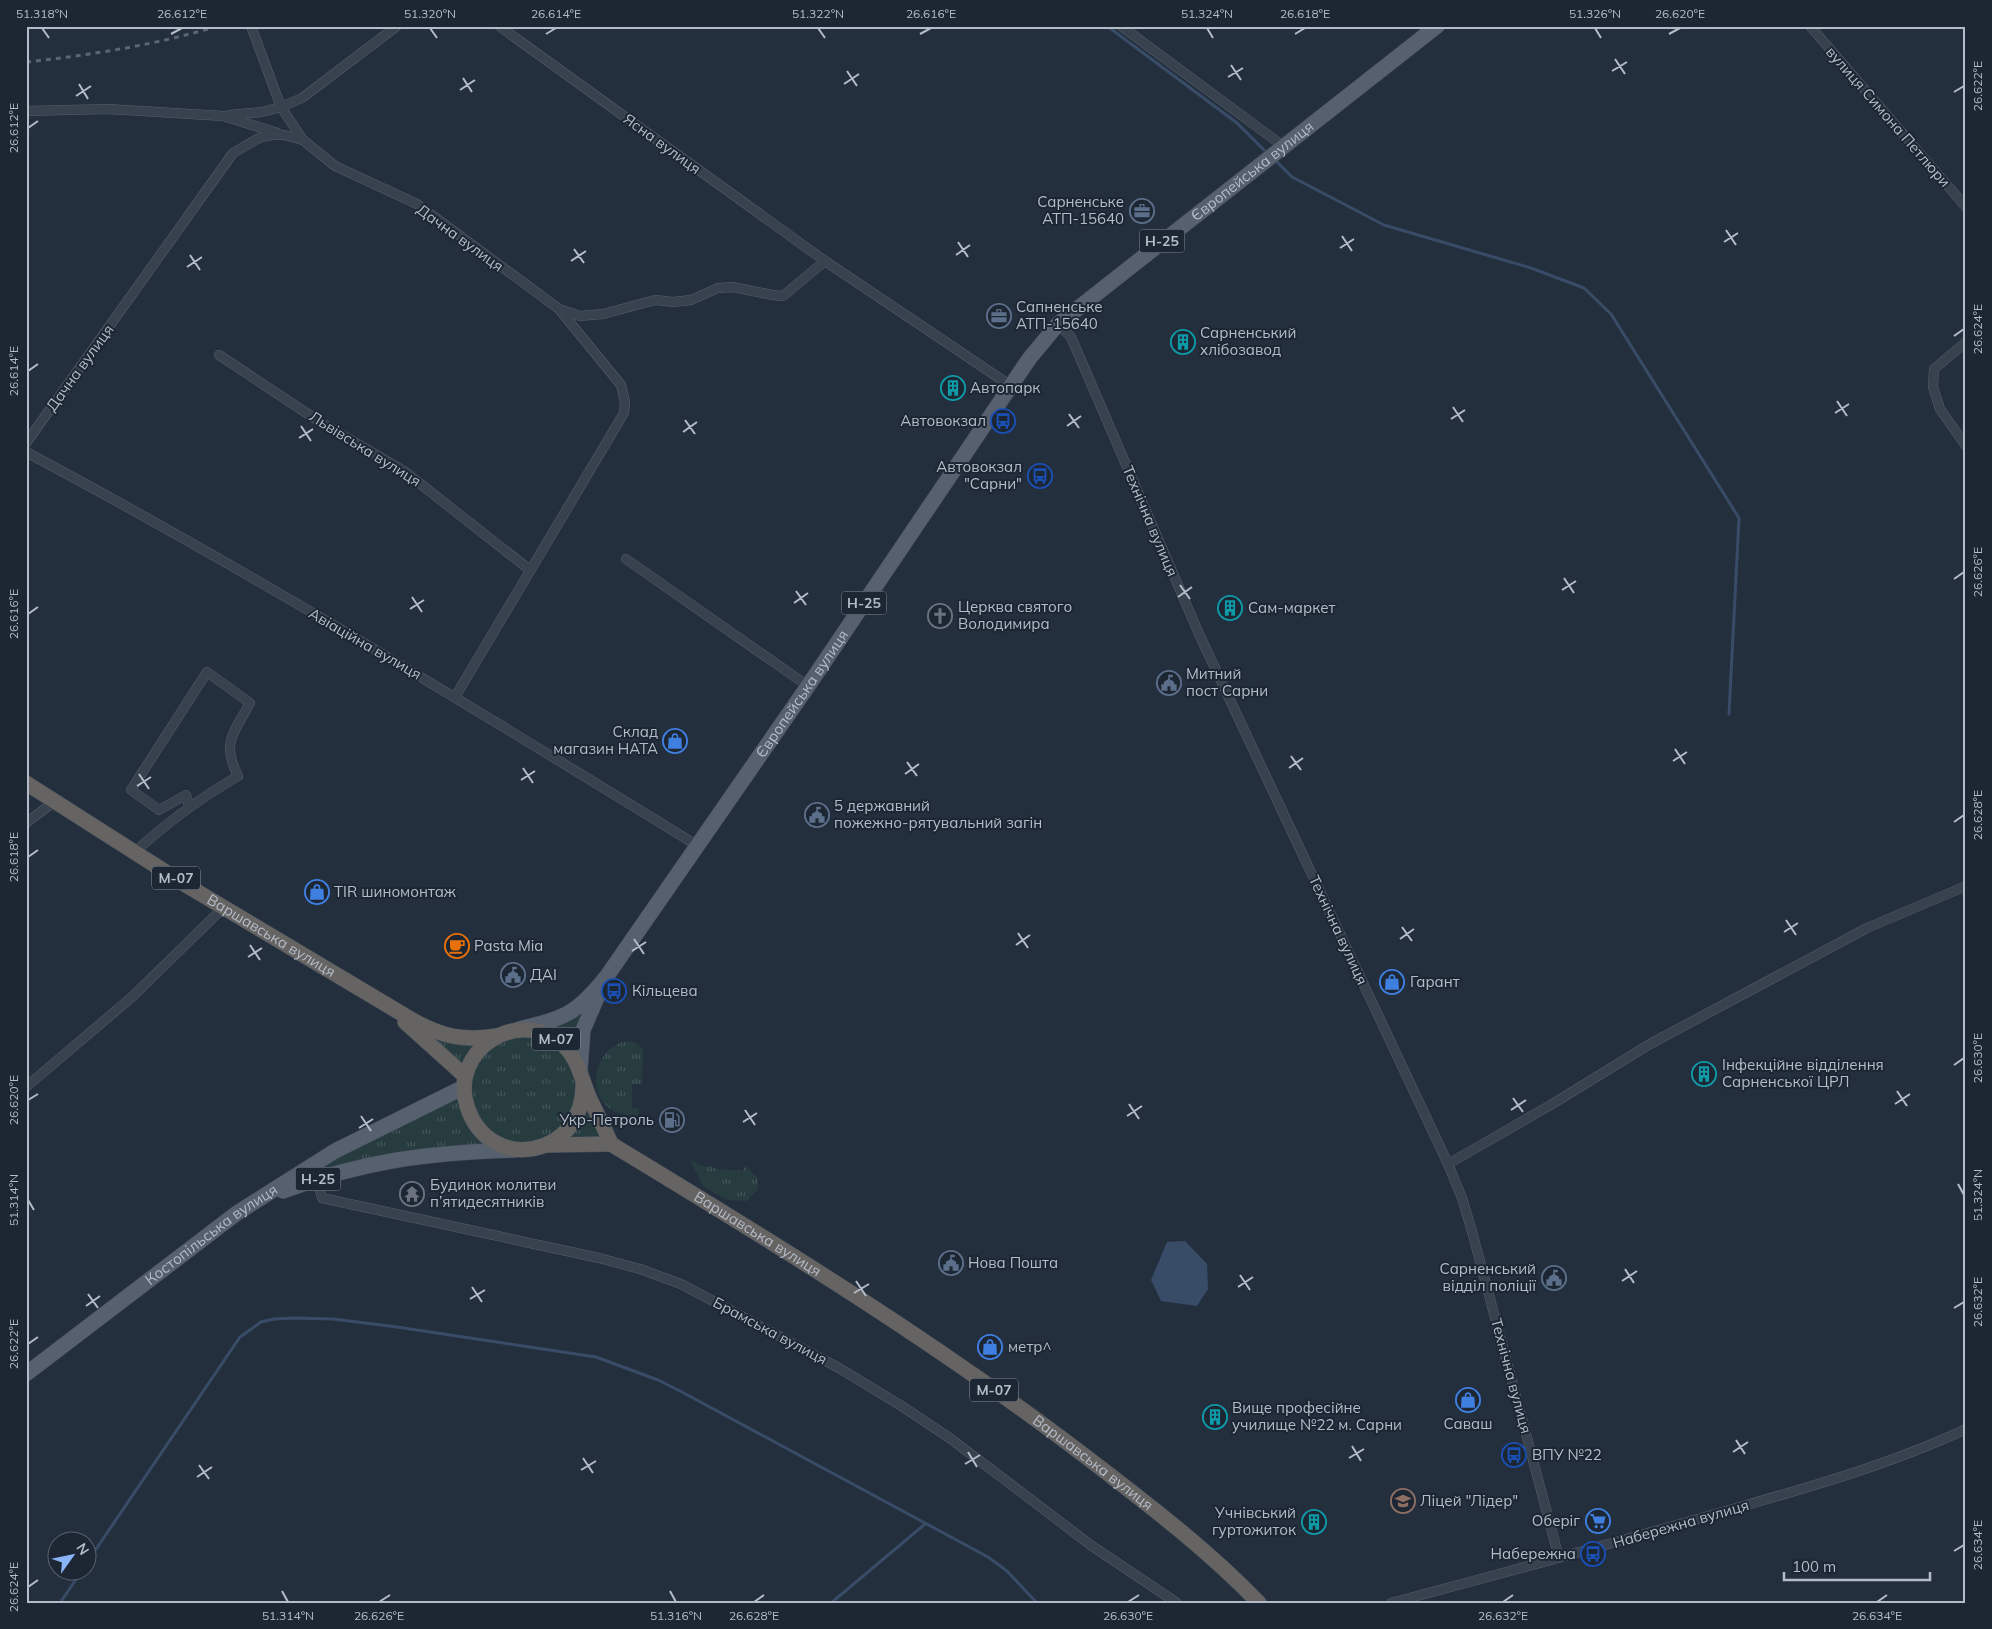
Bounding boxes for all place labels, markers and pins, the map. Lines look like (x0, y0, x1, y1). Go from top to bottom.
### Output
place label: Сарненське АТП-15640 (1037, 192, 1124, 228)
office icon: Сарненське АТП-15640 (1129, 198, 1155, 224)
place label: Сапненське АТП-15640 (1016, 297, 1103, 333)
office icon: Сапненське АТП-15640 (986, 303, 1012, 329)
place label: Сарненський хлібозавод (1200, 323, 1296, 359)
building icon: Сарненський хлібозавод (1170, 329, 1196, 355)
building icon: Автопарк (940, 375, 966, 401)
place label: Автопарк (970, 378, 1041, 397)
bus stop icon: Автовокзал (990, 408, 1016, 434)
place label: Автовокзал (900, 411, 986, 430)
place label: Автовокзал "Сарни" (936, 457, 1022, 493)
bus stop icon: Автовокзал "Сарни" (1027, 463, 1053, 489)
building icon: Сам-маркет (1217, 595, 1243, 621)
place label: Церква святого Володимира (958, 597, 1072, 633)
place label: Сам-маркет (1248, 598, 1336, 617)
church icon: Церква святого Володимира (927, 603, 953, 629)
place label: Митний пост Сарни (1186, 664, 1268, 700)
public building icon: Митний пост Сарни (1156, 670, 1182, 696)
place label: Склад магазин НАТА (553, 722, 658, 758)
shop icon: Склад магазин НАТА (662, 728, 688, 754)
place label: 5 державний пожежно-рятувальний загін (834, 796, 1042, 832)
public building icon: 5 державний пожежно-рятувальний загін (804, 802, 830, 828)
shop icon: TIR шиномонтаж (304, 879, 330, 905)
place label: TIR шиномонтаж (334, 882, 457, 901)
cafe icon: Pasta Mia (444, 933, 470, 959)
place label: Pasta Mia (474, 936, 543, 955)
public building icon: ДАІ (500, 962, 526, 988)
place label: ДАІ (530, 965, 557, 984)
shop icon: Гарант (1379, 969, 1405, 995)
place label: Гарант (1410, 972, 1460, 991)
bus stop icon: Кільцева (601, 978, 627, 1004)
place label: Кільцева (632, 981, 698, 1000)
place label: Інфекційне відділення Сарненської ЦРЛ (1722, 1055, 1884, 1091)
building icon: Інфекційне відділення Сарненської ЦРЛ (1691, 1061, 1717, 1087)
fuel station icon: Укр-Петроль (659, 1107, 685, 1133)
place label: Укр-Петроль (559, 1110, 654, 1129)
place label: Будинок молитви п’ятидесятників (430, 1175, 556, 1211)
temple icon: Будинок молитви п’ятидесятників (399, 1181, 425, 1207)
public building icon: Нова Пошта (938, 1250, 964, 1276)
place label: Нова Пошта (968, 1253, 1058, 1272)
place label: Сарненський відділ поліції (1440, 1259, 1536, 1295)
public building icon: Сарненський відділ поліції (1541, 1265, 1567, 1291)
shop icon: метр^ (977, 1334, 1003, 1360)
place label: метр^ (1008, 1337, 1051, 1356)
shop icon: Саваш (1455, 1387, 1481, 1413)
place label: Вище професійне училище №22 м. Сарни (1232, 1398, 1402, 1434)
building icon: Вище професійне училище №22 м. Сарни (1202, 1404, 1228, 1430)
place label: Саваш (1443, 1414, 1493, 1433)
bus stop icon: ВПУ №22 (1501, 1442, 1527, 1468)
place label: ВПУ №22 (1532, 1445, 1602, 1464)
school or university icon: Ліцей "Лідер" (1390, 1488, 1416, 1514)
place label: Ліцей "Лідер" (1420, 1491, 1518, 1510)
place label: Учнівський гуртожиток (1212, 1503, 1297, 1539)
supermarket icon: Оберіг (1585, 1508, 1611, 1534)
building icon: Учнівський гуртожиток (1301, 1509, 1327, 1535)
place label: Оберіг (1532, 1511, 1580, 1530)
bus stop icon: Набережна (1580, 1541, 1606, 1567)
place label: Набережна (1491, 1544, 1576, 1563)

